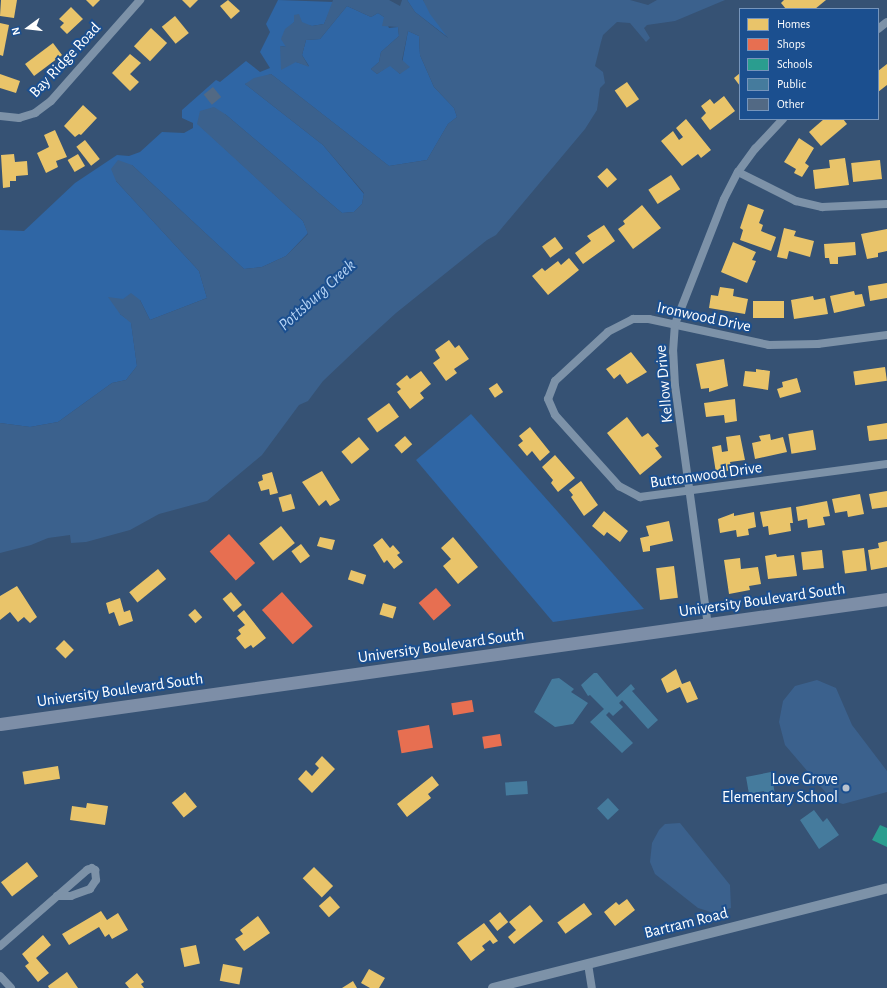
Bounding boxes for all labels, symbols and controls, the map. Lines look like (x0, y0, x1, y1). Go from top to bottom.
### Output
north arrow (8, 8, 48, 48)
legend (739, 8, 879, 120)
street label: Bay Ridge Road (25, 18, 105, 102)
text: Homes (777, 18, 810, 30)
text: N (10, 26, 22, 36)
text: Shops (777, 38, 805, 50)
text: Schools (777, 58, 812, 70)
text: Public (777, 78, 806, 90)
text: Other (777, 98, 804, 110)
water label: Pottsburg Creek (274, 255, 360, 335)
street label: Ironwood Drive (655, 298, 753, 336)
street label: Kellow Drive (651, 344, 677, 424)
street label: Buttonwood Drive (649, 458, 763, 492)
street label: University Boulevard South (678, 579, 846, 621)
street label: University Boulevard South (357, 625, 525, 667)
street label: University Boulevard South (36, 669, 204, 711)
place label: Love Grove Elementary School (722, 769, 838, 807)
marker: Love Grove Elementary School (841, 783, 851, 793)
street label: Bartram Road (642, 903, 730, 943)

